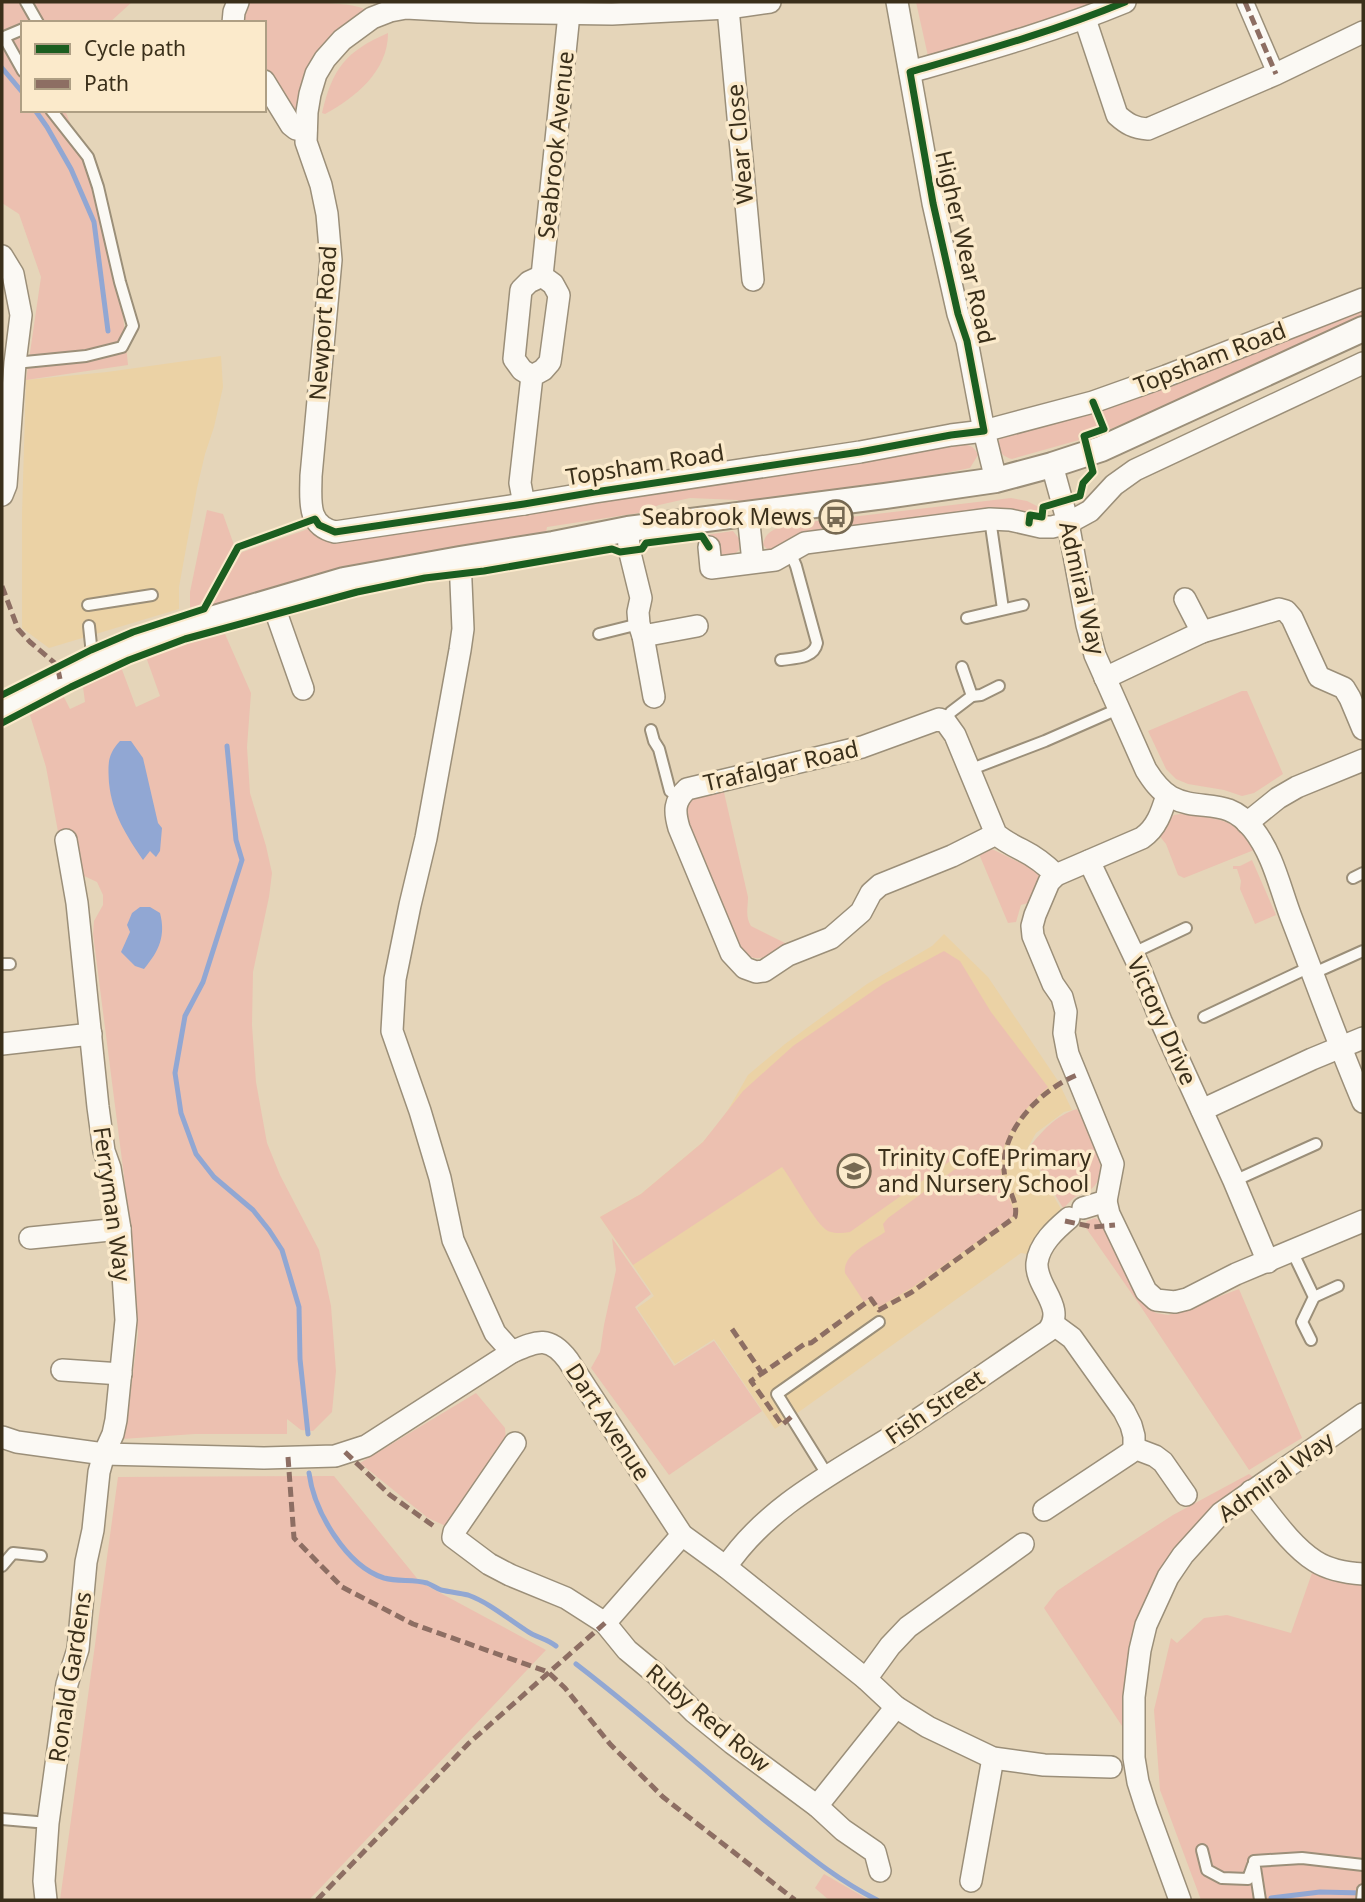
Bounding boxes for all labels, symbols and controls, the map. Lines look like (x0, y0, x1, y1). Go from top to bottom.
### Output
legend (21, 21, 266, 112)
text: Cycle path (84, 34, 186, 62)
street label: Seabrook Avenue (529, 49, 581, 240)
text: Path (84, 69, 129, 97)
street label: Wear Close (718, 83, 760, 206)
street label: Higher Wear Road (928, 147, 1004, 347)
street label: Newport Road (301, 244, 343, 401)
street label: Topsham Road (1129, 313, 1290, 401)
street label: Topsham Road (563, 436, 726, 492)
bus stop icon: Seabrook Mews (817, 498, 855, 536)
place label: Seabrook Mews (642, 500, 812, 532)
street label: Admiral Way (1052, 518, 1114, 658)
street label: Trafalgar Road (700, 732, 861, 798)
street label: Victory Drive (1120, 951, 1205, 1090)
street label: Ferryman Way (86, 1124, 140, 1283)
place label: Trinity CofE Primary and Nursery School (878, 1141, 1092, 1199)
school or university icon: Trinity CofE Primary and Nursery School (835, 1152, 873, 1190)
street label: Dart Avenue (559, 1356, 659, 1486)
street label: Fish Street (879, 1361, 990, 1451)
street label: Admiral Way (1211, 1423, 1340, 1529)
street label: Ronald Gardens (40, 1589, 98, 1765)
street label: Ruby Red Row (640, 1656, 778, 1779)

